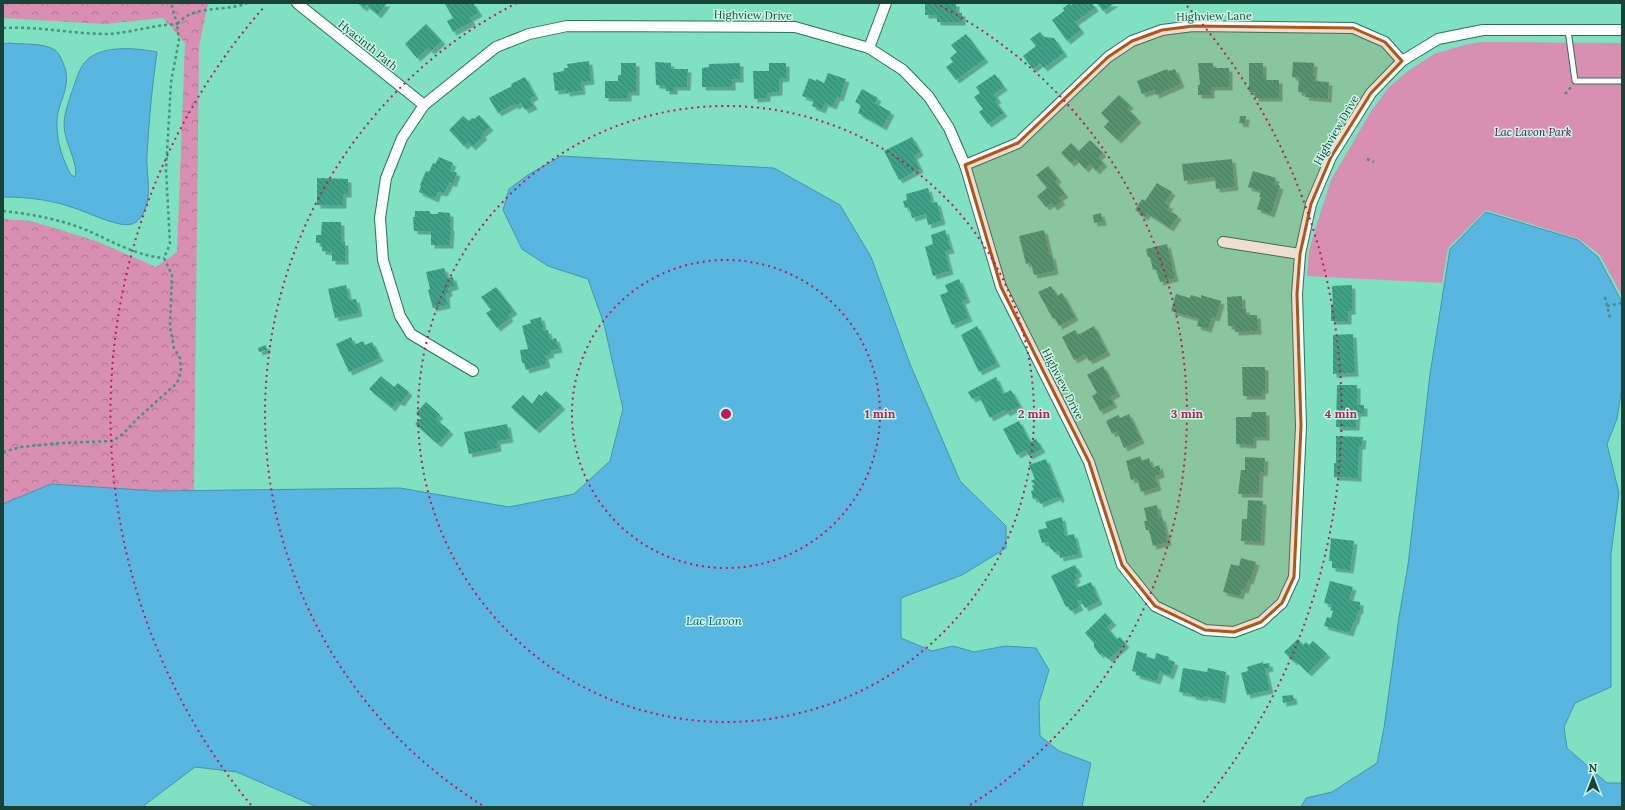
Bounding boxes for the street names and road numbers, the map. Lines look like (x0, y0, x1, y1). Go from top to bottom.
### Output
street label: Highview Drive (714, 7, 792, 23)
street label: Highview Lane (1176, 8, 1252, 24)
street label: Hyacinth Path (336, 17, 401, 73)
street label: Highview Drive (1310, 93, 1362, 167)
street label: Highview Drive (1039, 346, 1087, 422)

